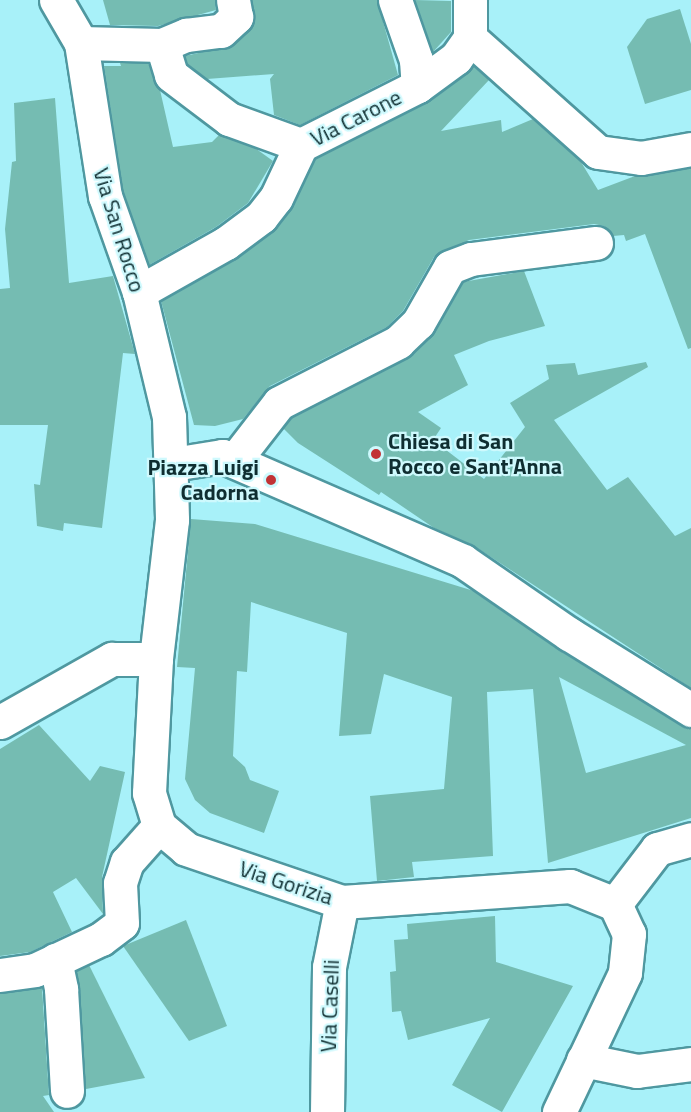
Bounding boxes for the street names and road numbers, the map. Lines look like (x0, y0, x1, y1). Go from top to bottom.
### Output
street label: Via Carone (306, 84, 406, 152)
street label: Via San Rocco (88, 165, 150, 295)
street label: Via Gorizia (236, 855, 336, 911)
street label: Via Caselli (315, 959, 345, 1053)

